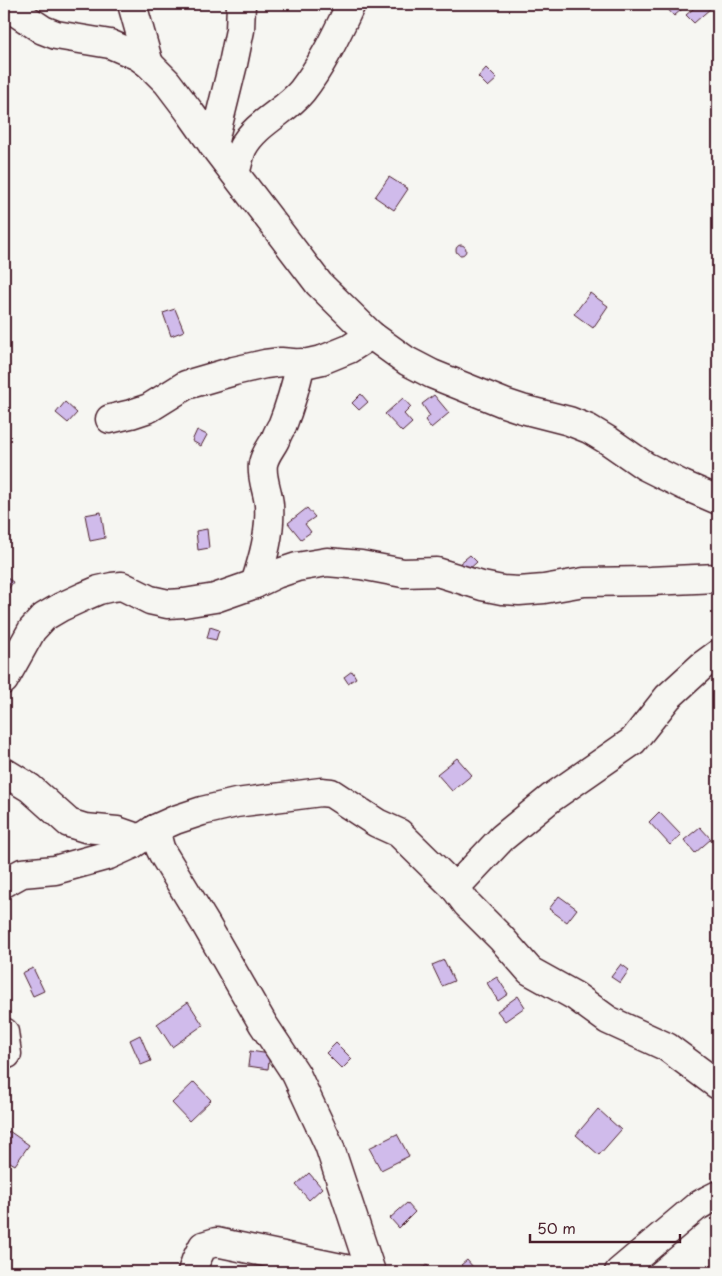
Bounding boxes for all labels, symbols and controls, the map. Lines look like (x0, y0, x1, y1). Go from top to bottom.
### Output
scale bar (530, 1211, 680, 1243)
text: 50 m (537, 1216, 576, 1239)

